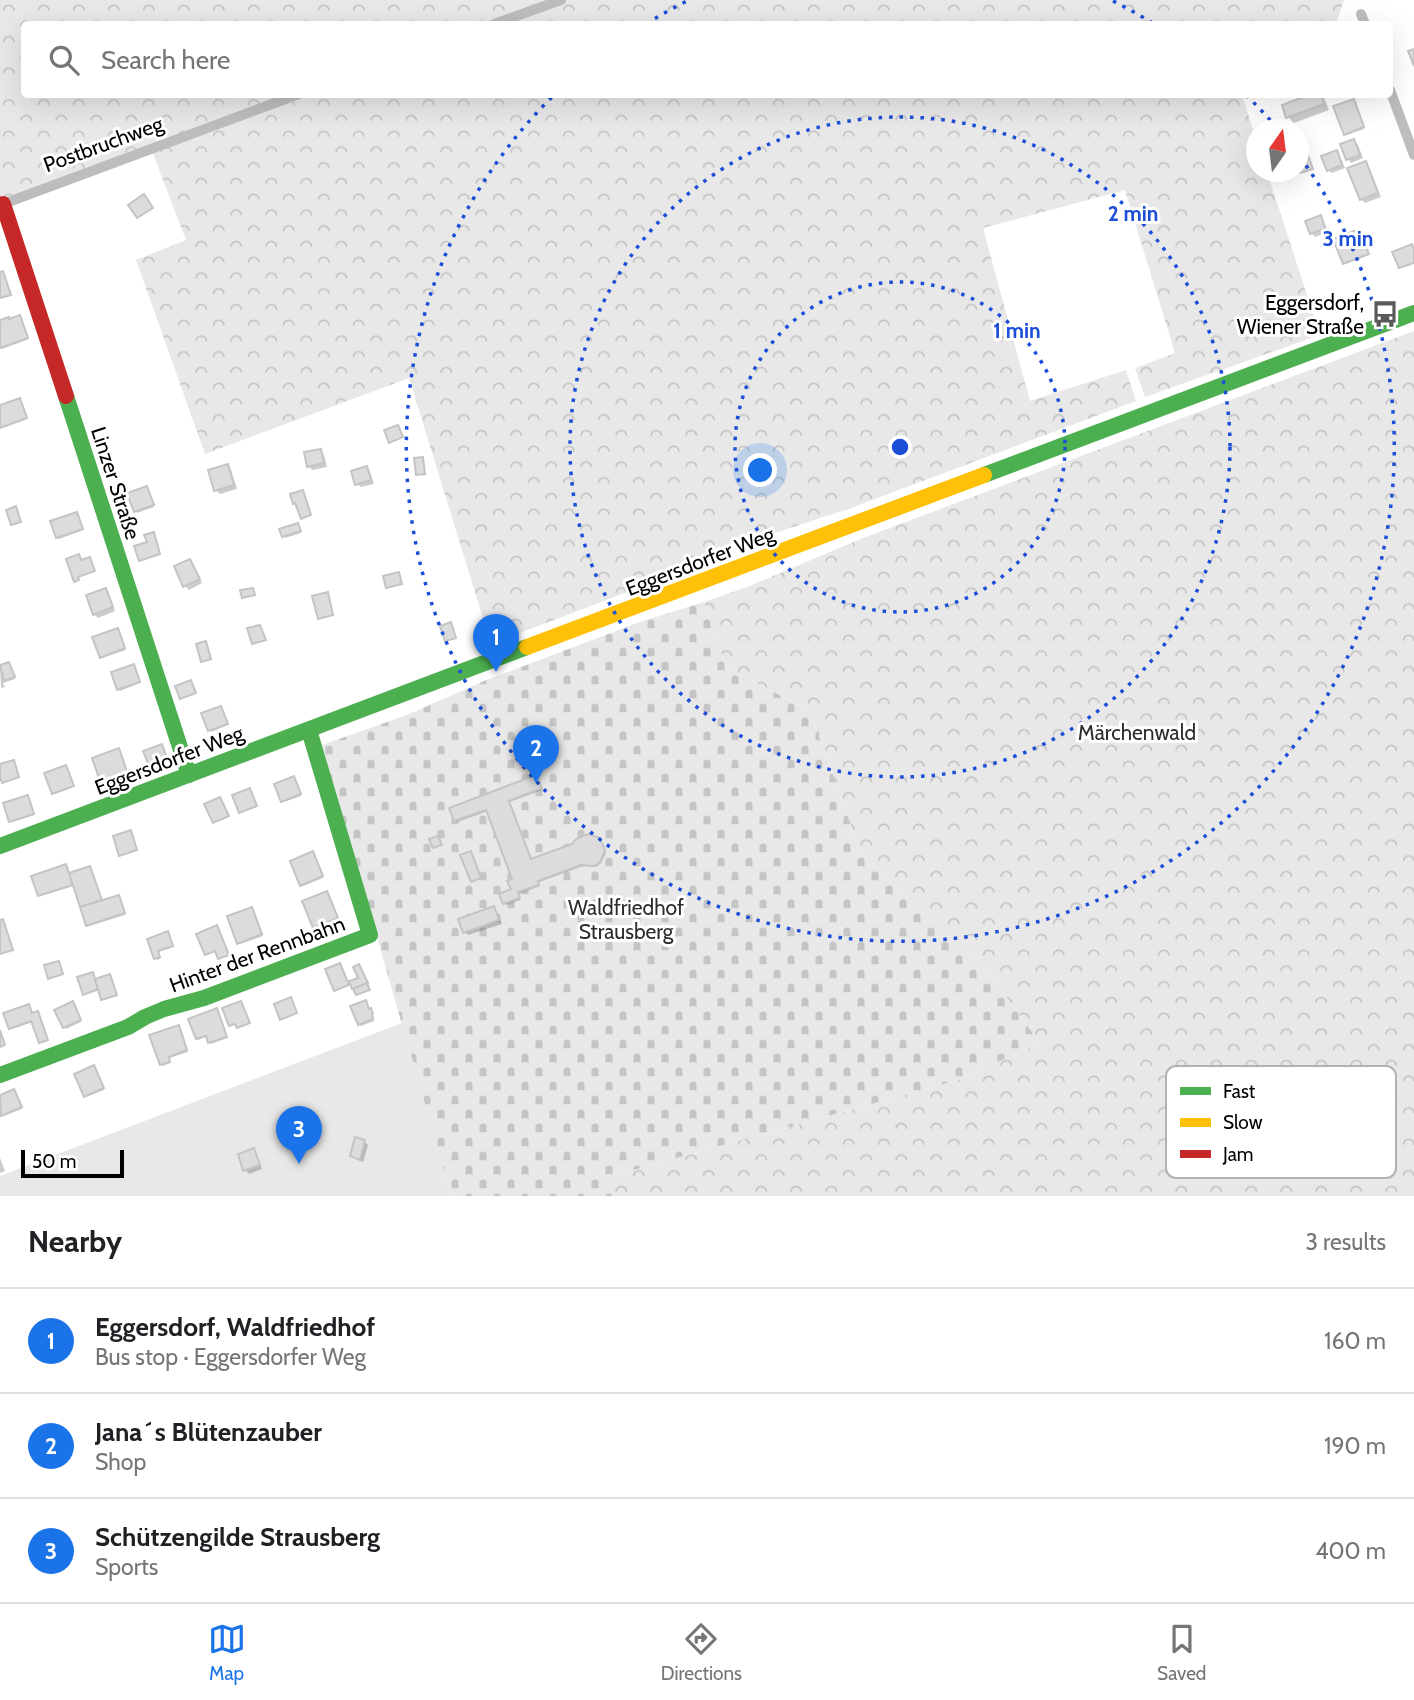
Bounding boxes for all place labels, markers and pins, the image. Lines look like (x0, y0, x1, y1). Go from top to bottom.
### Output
place label: Eggersdorf, Wiener Straße (1237, 290, 1364, 339)
bus stop icon: Eggersdorf, Wiener Straße (1370, 299, 1400, 329)
centre of rings (888, 435, 912, 459)
pin: 1 (473, 614, 519, 672)
pin: 2 (513, 725, 559, 783)
pin: 3 (276, 1106, 322, 1164)

